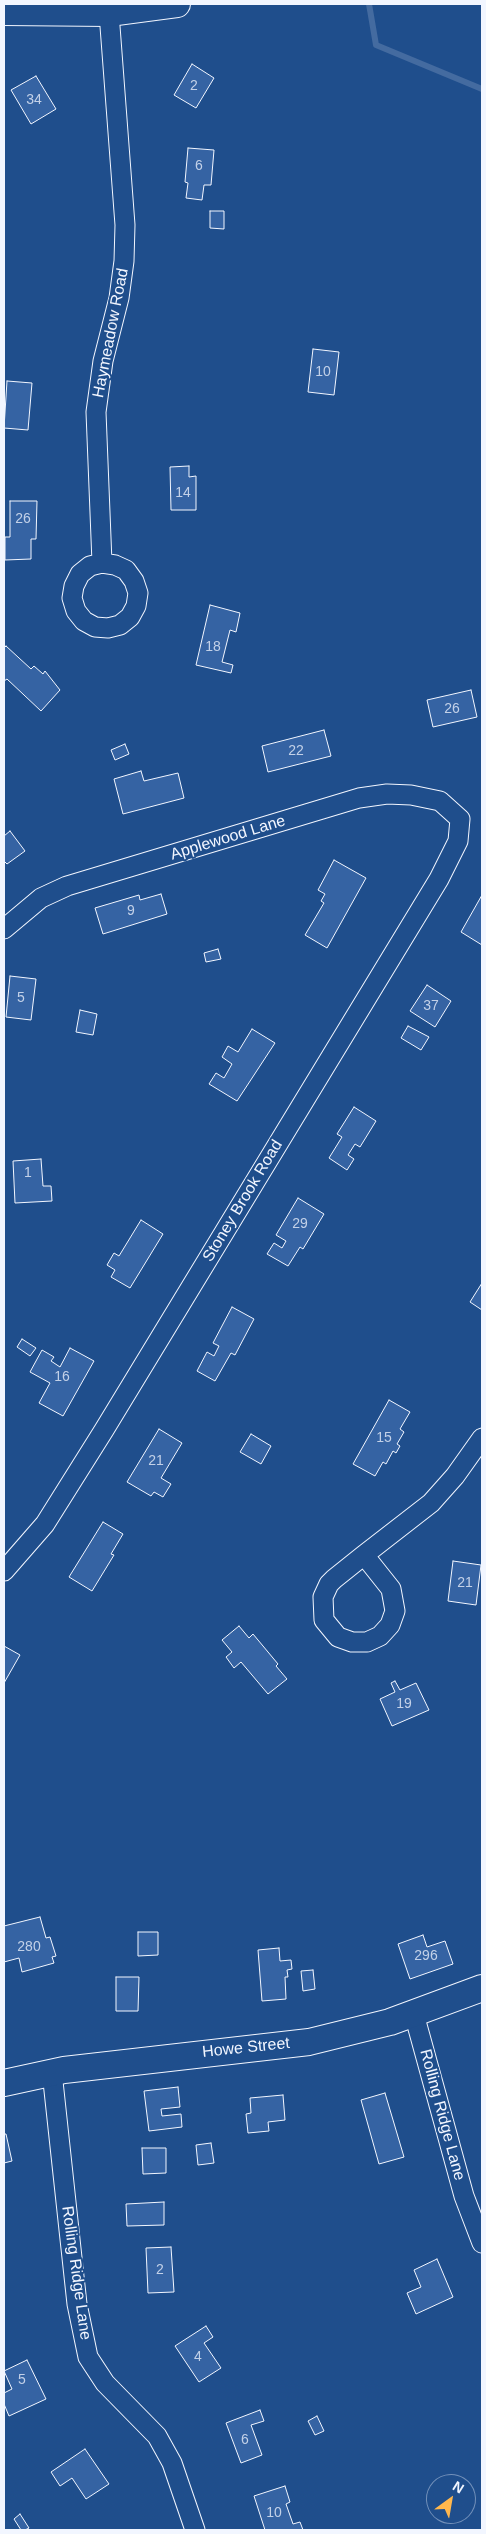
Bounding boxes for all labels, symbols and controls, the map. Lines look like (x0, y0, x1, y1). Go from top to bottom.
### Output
house number: 2 (190, 78, 198, 94)
house number: 34 (26, 92, 42, 108)
house number: 6 (195, 158, 203, 174)
street label: Haymeadow Road (89, 267, 133, 399)
house number: 10 (315, 364, 331, 380)
house number: 14 (175, 485, 191, 501)
house number: 26 (15, 511, 31, 527)
house number: 18 (205, 639, 221, 655)
house number: 26 (444, 701, 460, 717)
house number: 22 (288, 743, 304, 759)
street label: Applewood Lane (168, 811, 288, 865)
house number: 9 (127, 903, 135, 919)
house number: 5 (17, 990, 25, 1006)
house number: 37 (423, 998, 439, 1014)
street label: Stoney Brook Road (199, 1137, 287, 1265)
house number: 1 (24, 1165, 32, 1181)
house number: 29 (292, 1216, 308, 1232)
house number: 16 (54, 1369, 70, 1385)
house number: 15 (376, 1430, 392, 1446)
house number: 21 (148, 1453, 164, 1469)
house number: 21 (457, 1575, 473, 1591)
house number: 19 (396, 1696, 412, 1712)
house number: 280 (17, 1939, 41, 1955)
house number: 296 (414, 1948, 438, 1964)
street label: Howe Street (201, 2034, 291, 2062)
street label: Rolling Ridge Lane (415, 2047, 469, 2183)
street label: Rolling Ridge Lane (57, 2205, 95, 2341)
house number: 2 (156, 2262, 164, 2278)
house number: 4 (194, 2349, 202, 2365)
house number: 5 (18, 2372, 26, 2388)
house number: 6 (241, 2432, 249, 2448)
north arrow (426, 2474, 476, 2524)
text: N (450, 2478, 467, 2497)
house number: 10 (266, 2505, 282, 2521)

